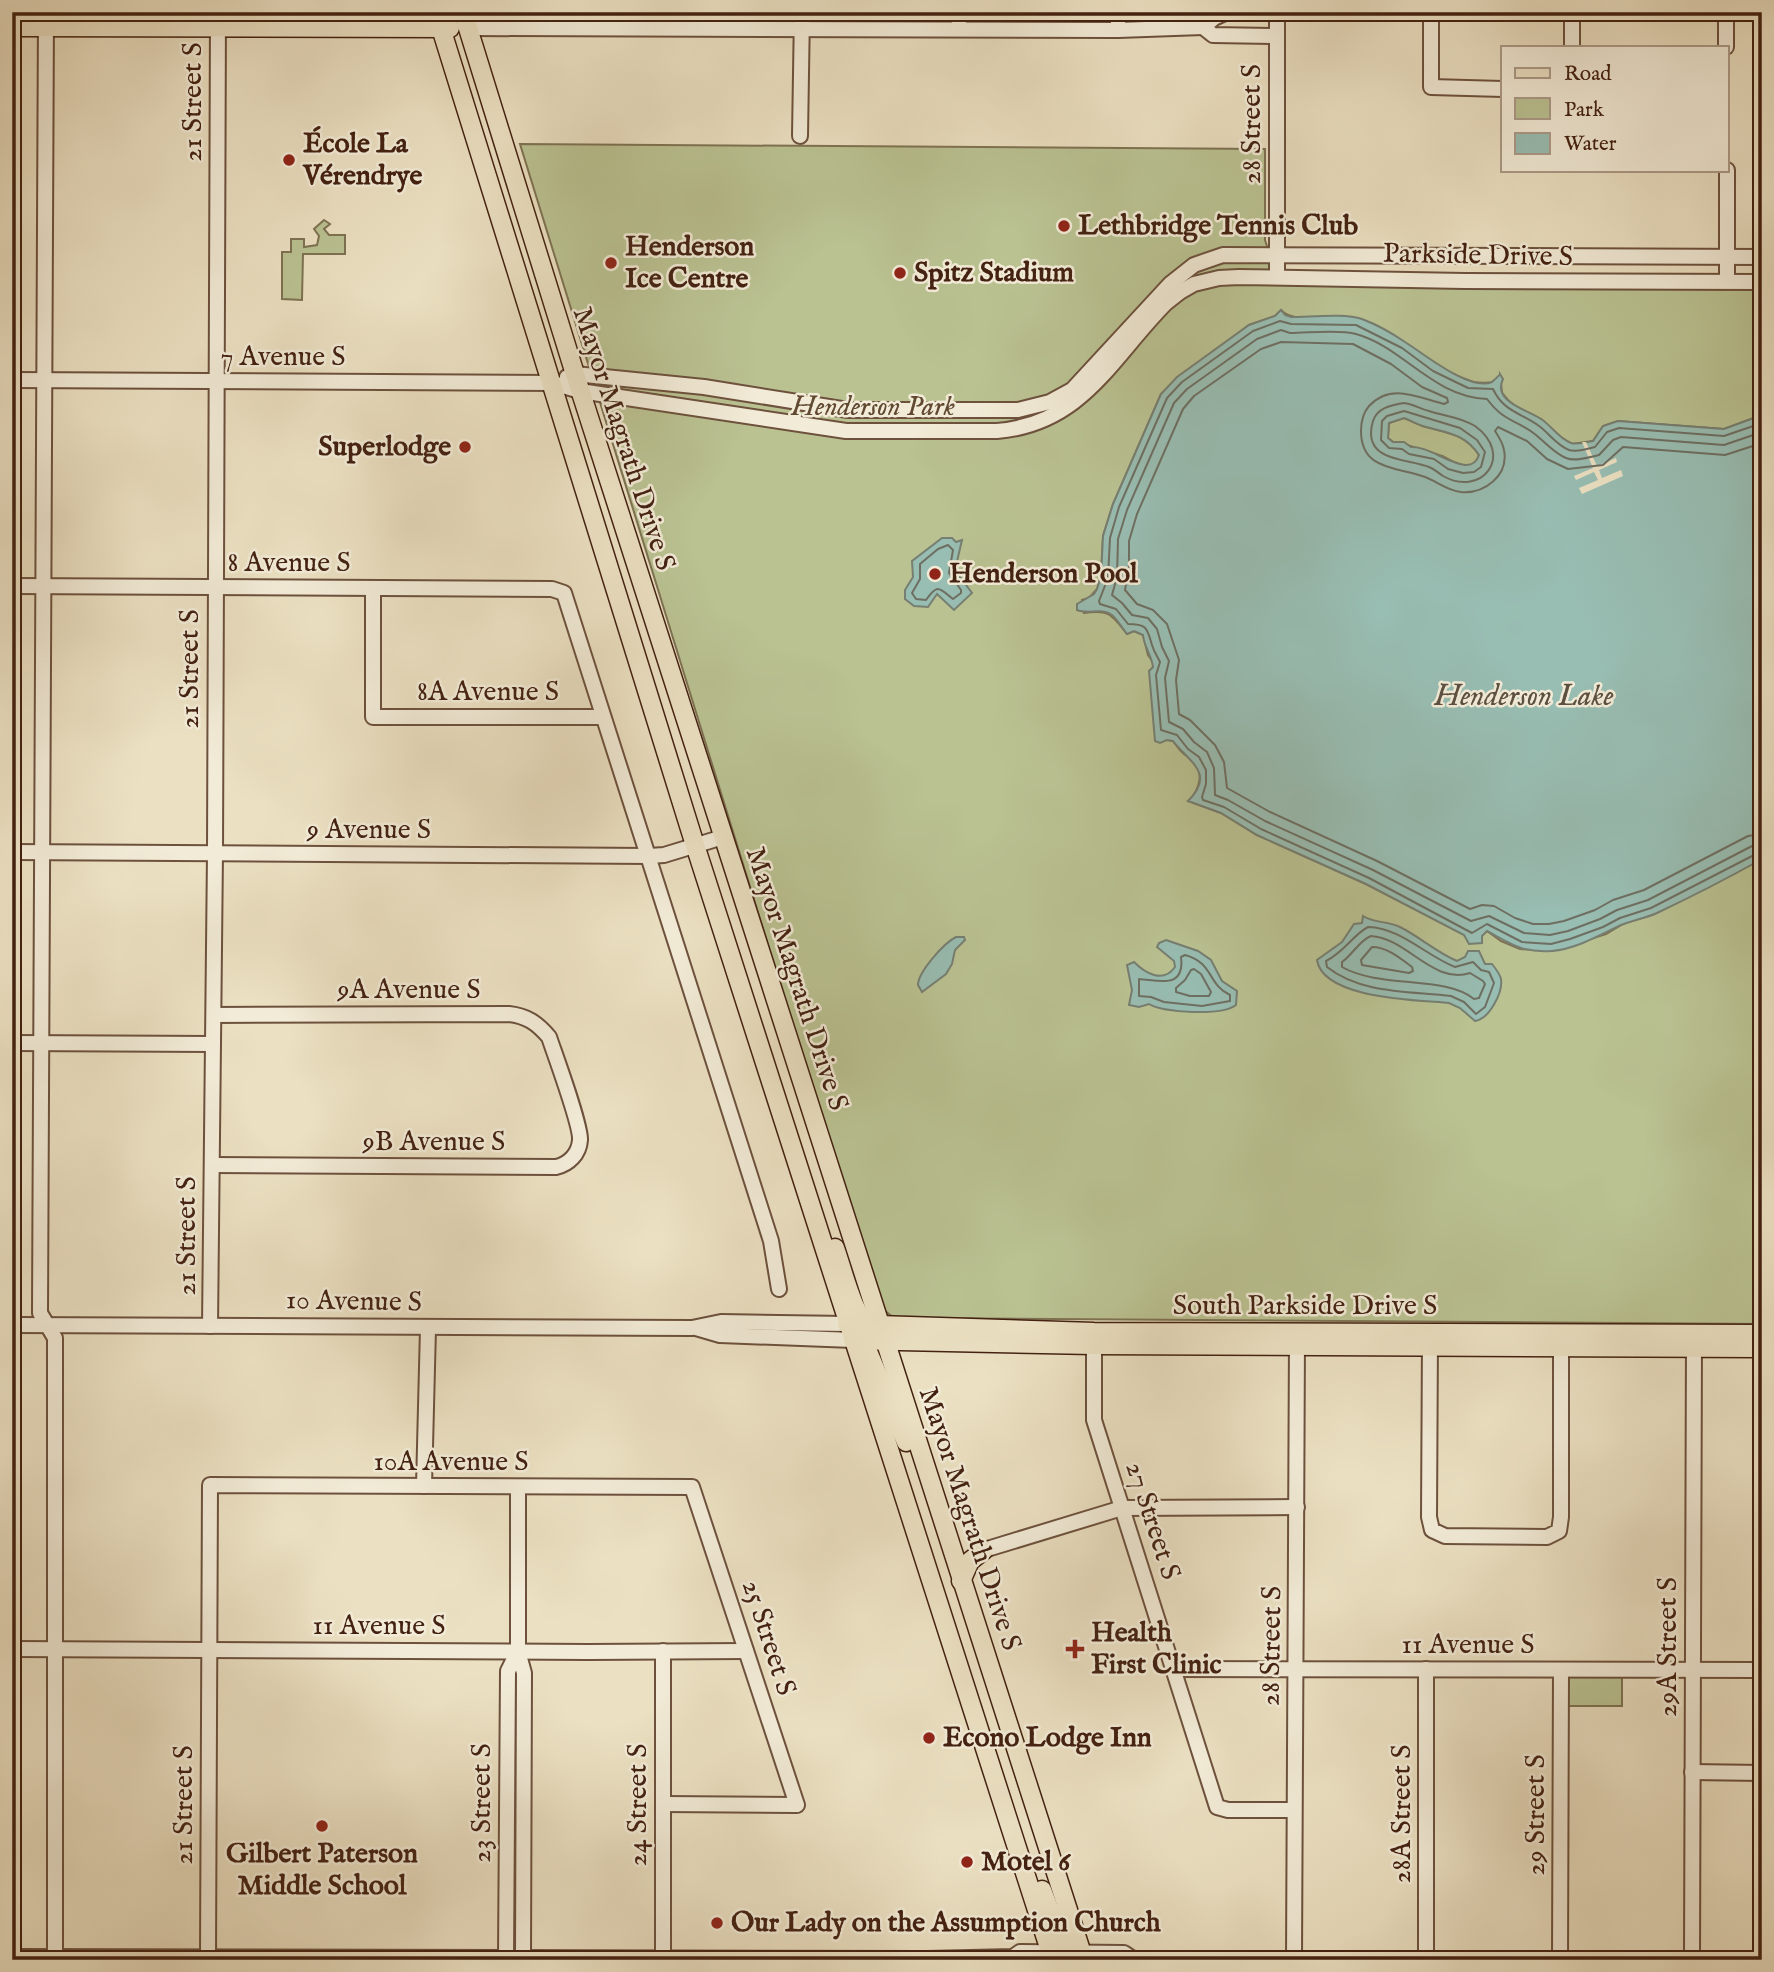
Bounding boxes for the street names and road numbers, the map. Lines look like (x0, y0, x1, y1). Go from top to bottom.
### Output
street label: 21 Street S (176, 42, 211, 162)
street label: 28 Street S (1235, 64, 1270, 184)
street label: Parkside Drive S (1383, 237, 1573, 275)
street label: Mayor Magrath Drive S (564, 303, 682, 575)
street label: 7 Avenue S (220, 340, 346, 375)
street label: 8 Avenue S (227, 546, 351, 581)
street label: 21 Street S (173, 609, 208, 729)
street label: 8A Avenue S (417, 675, 559, 710)
street label: 9 Avenue S (306, 813, 431, 848)
street label: Mayor Magrath Drive S (737, 843, 855, 1115)
street label: 9A Avenue S (336, 973, 481, 1008)
street label: 9B Avenue S (362, 1125, 505, 1160)
street label: 21 Street S (170, 1176, 205, 1296)
street label: 10 Avenue S (286, 1283, 422, 1321)
street label: South Parkside Drive S (1173, 1289, 1437, 1324)
street label: Mayor Magrath Drive S (910, 1383, 1028, 1655)
street label: 10A Avenue S (373, 1445, 529, 1480)
street label: 27 Street S (1116, 1458, 1188, 1584)
street label: 25 Street S (733, 1576, 803, 1700)
street label: 29A Street S (1651, 1577, 1686, 1717)
street label: 28 Street S (1253, 1586, 1291, 1706)
street label: 11 Avenue S (313, 1609, 446, 1644)
street label: 11 Avenue S (1402, 1628, 1535, 1663)
street label: 23 Street S (465, 1743, 500, 1863)
street label: 24 Street S (621, 1743, 656, 1867)
street label: 28A Street S (1385, 1744, 1420, 1884)
street label: 21 Street S (167, 1745, 202, 1865)
street label: 29 Street S (1519, 1754, 1554, 1876)

